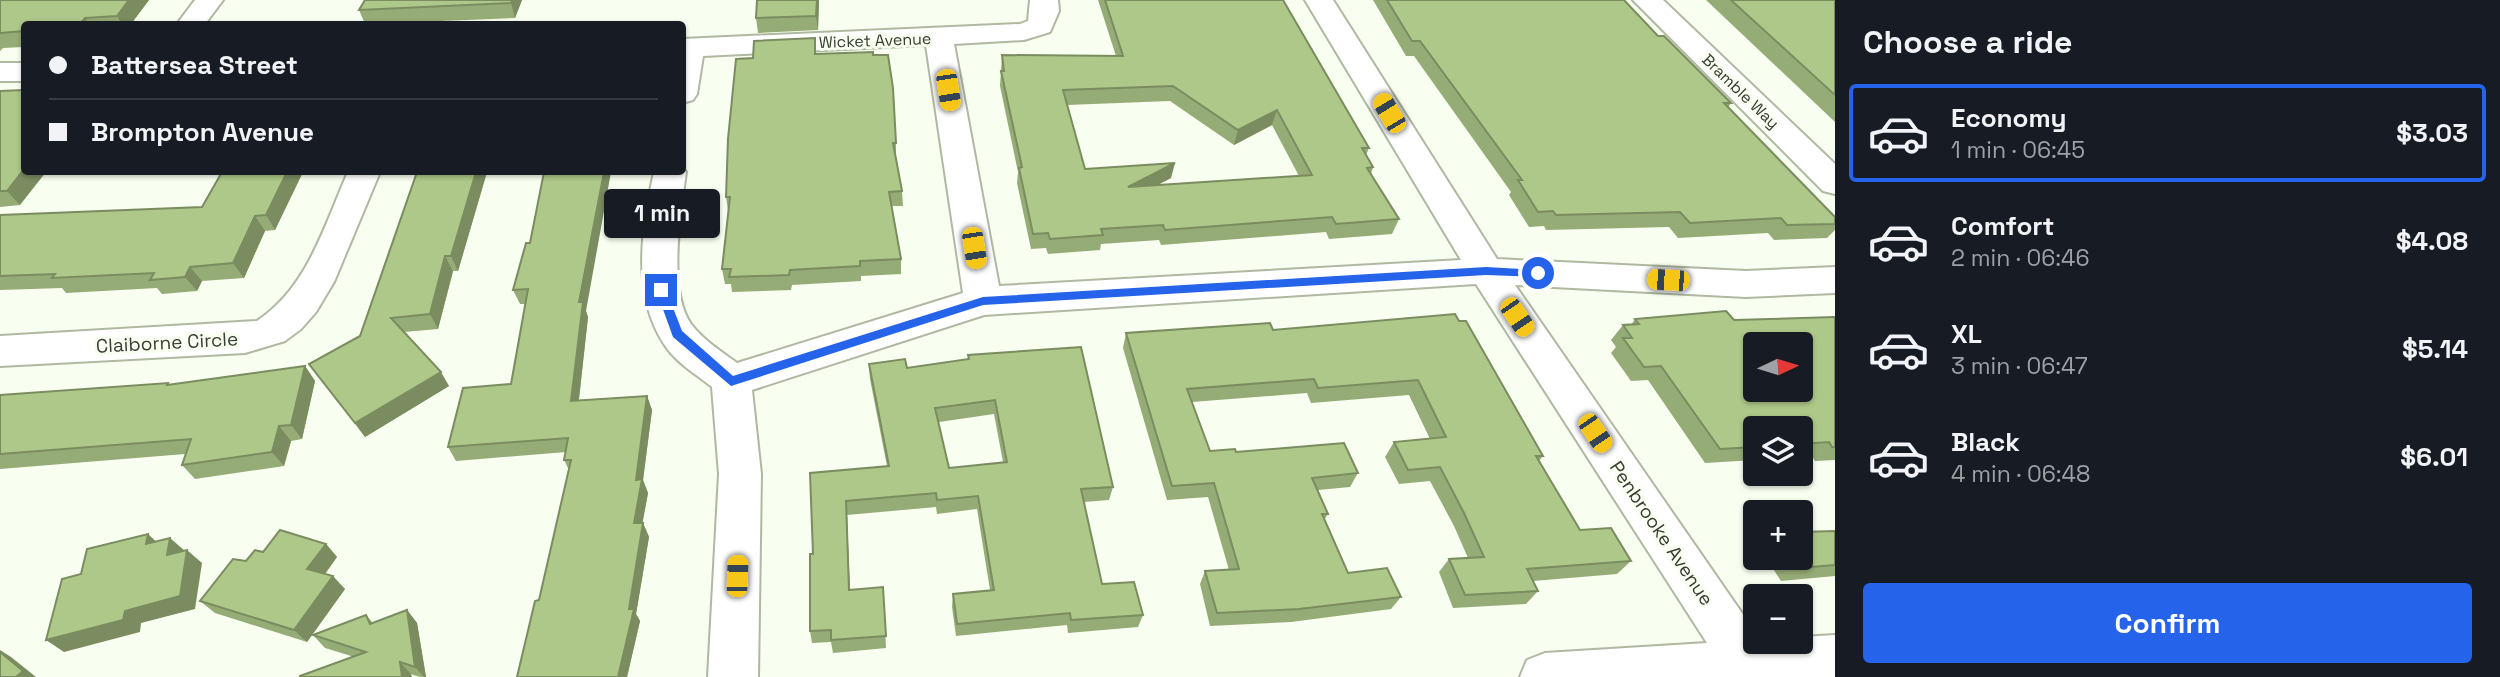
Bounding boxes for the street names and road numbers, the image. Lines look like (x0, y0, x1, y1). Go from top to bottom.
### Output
street label: Wicket Avenue (818, 28, 932, 53)
street label: Bramble Way (1698, 49, 1784, 134)
street label: Claiborne Circle (95, 326, 239, 359)
street label: Penbrooke Avenue (1604, 456, 1719, 610)

